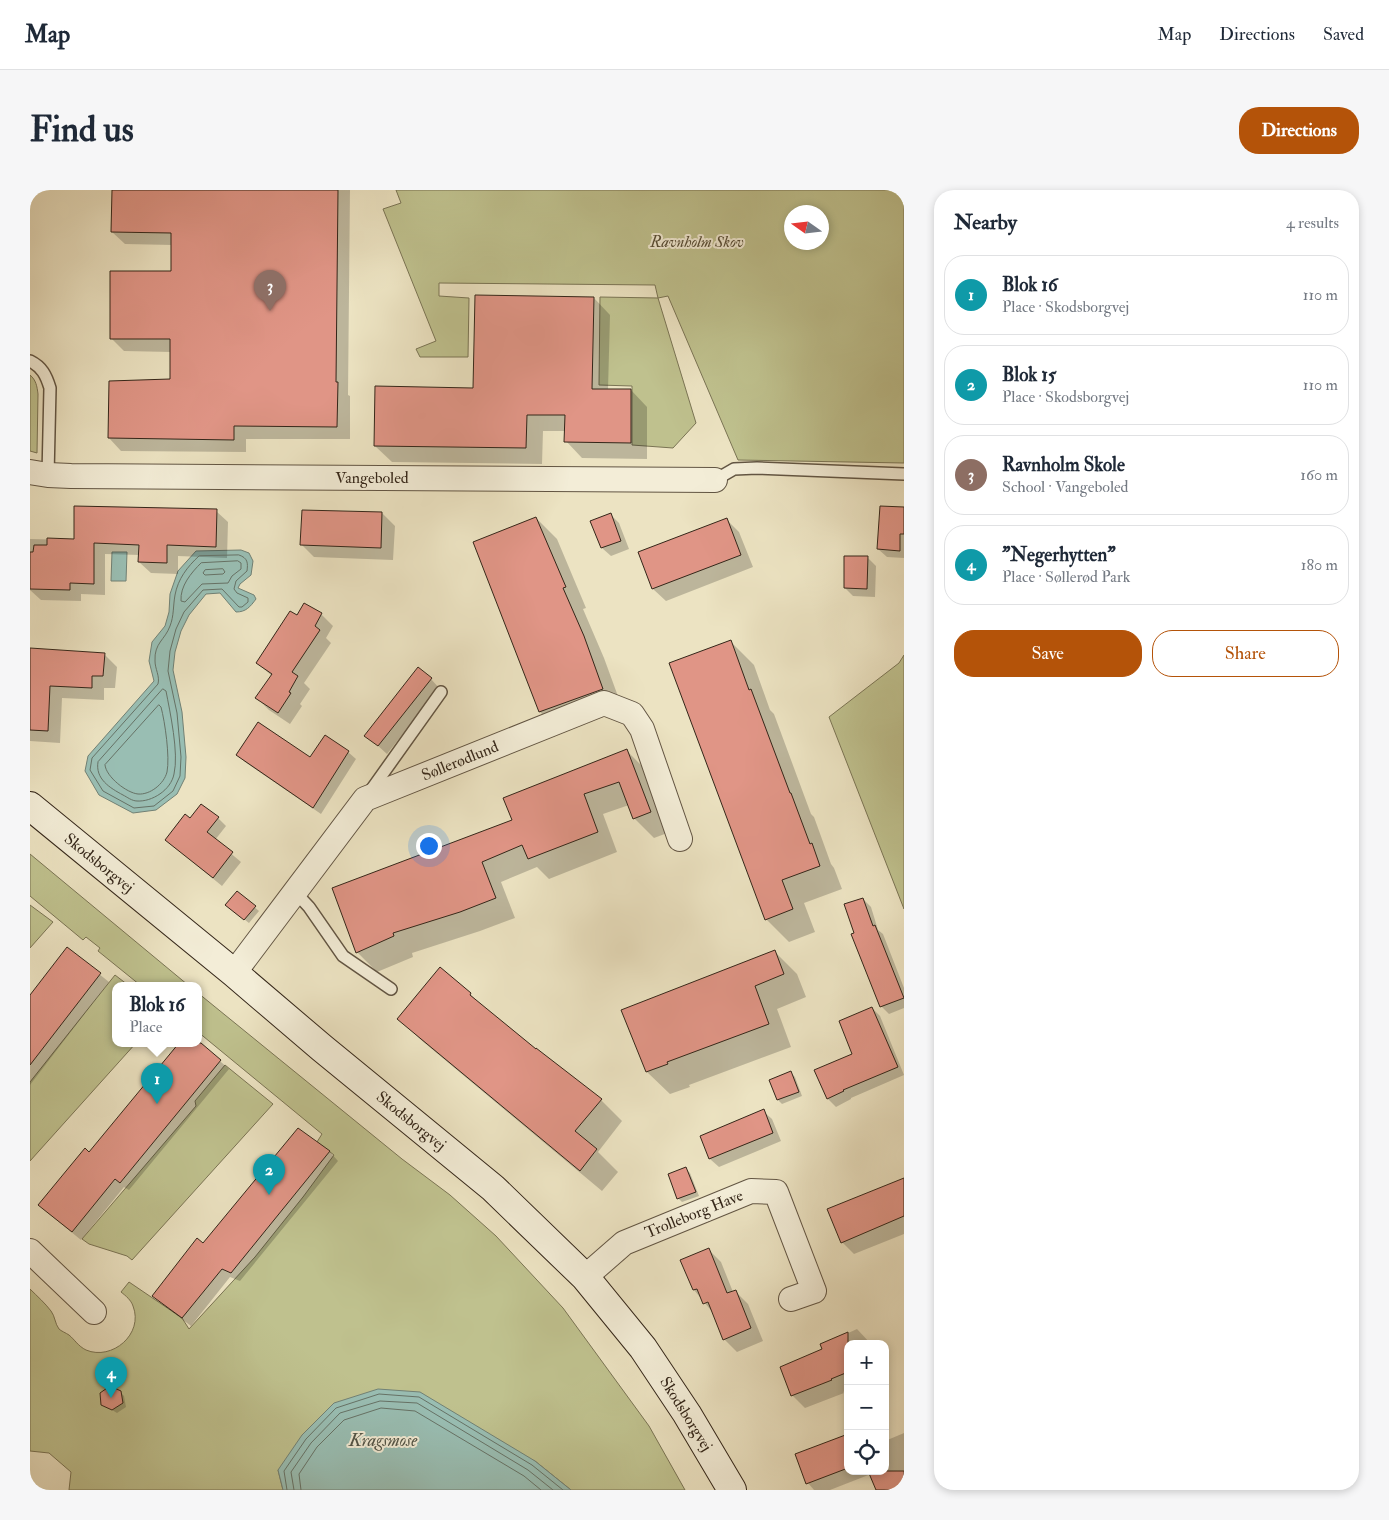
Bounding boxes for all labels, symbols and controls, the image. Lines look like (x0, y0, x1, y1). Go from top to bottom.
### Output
text: Map (25, 19, 70, 50)
text: Map (1158, 23, 1191, 46)
text: Directions (1219, 23, 1295, 46)
text: Saved (1323, 23, 1364, 46)
button: Directions (1239, 107, 1359, 154)
text: Find us (30, 108, 134, 152)
north arrow (784, 205, 829, 250)
text: Nearby (954, 209, 1017, 236)
text: 4 results (1286, 213, 1339, 233)
park label: Ravnholm Skov (649, 232, 744, 252)
pin: 3 (254, 270, 286, 311)
text: Blok 16 (1002, 273, 1058, 297)
text: 1 (968, 285, 974, 305)
text: 110 m (1303, 285, 1338, 305)
text: Place · Skodsborgvej (1002, 297, 1129, 317)
text: Blok 15 (1002, 363, 1056, 387)
text: 2 (967, 375, 975, 395)
text: 110 m (1303, 375, 1338, 395)
text: Place · Skodsborgvej (1002, 387, 1129, 407)
text: Ravnholm Skole (1002, 453, 1125, 477)
text: 3 (968, 465, 974, 485)
text: 160 m (1300, 465, 1338, 485)
street label: Vangeboled (335, 468, 409, 488)
text: School · Vangeboled (1002, 477, 1128, 497)
text: "Negerhytten" (1002, 543, 1116, 567)
text: 4 (967, 555, 975, 575)
text: 180 m (1301, 555, 1338, 575)
text: Place · Søllerød Park (1002, 567, 1130, 587)
button: Save (954, 630, 1142, 677)
button: Share (1152, 630, 1339, 677)
street label: Søllerødlund (419, 736, 502, 785)
street label: Skodsborgvej (60, 829, 138, 897)
your location (416, 833, 442, 859)
popup (112, 982, 202, 1047)
text: Blok 16 (129, 993, 185, 1017)
text: Place (129, 1017, 162, 1037)
pin: 1 (141, 1063, 173, 1104)
street label: Skodsborgvej (372, 1087, 450, 1155)
pin: 2 (253, 1154, 285, 1195)
street label: Trolleborg Have (642, 1185, 746, 1243)
map controls (844, 1340, 889, 1475)
button: + (844, 1340, 889, 1385)
pin: 4 (95, 1357, 127, 1398)
street label: Skodsborgvej (655, 1373, 717, 1455)
button: − (844, 1385, 889, 1430)
water label: Kragsmose (348, 1429, 418, 1452)
button: locate (844, 1430, 889, 1475)

